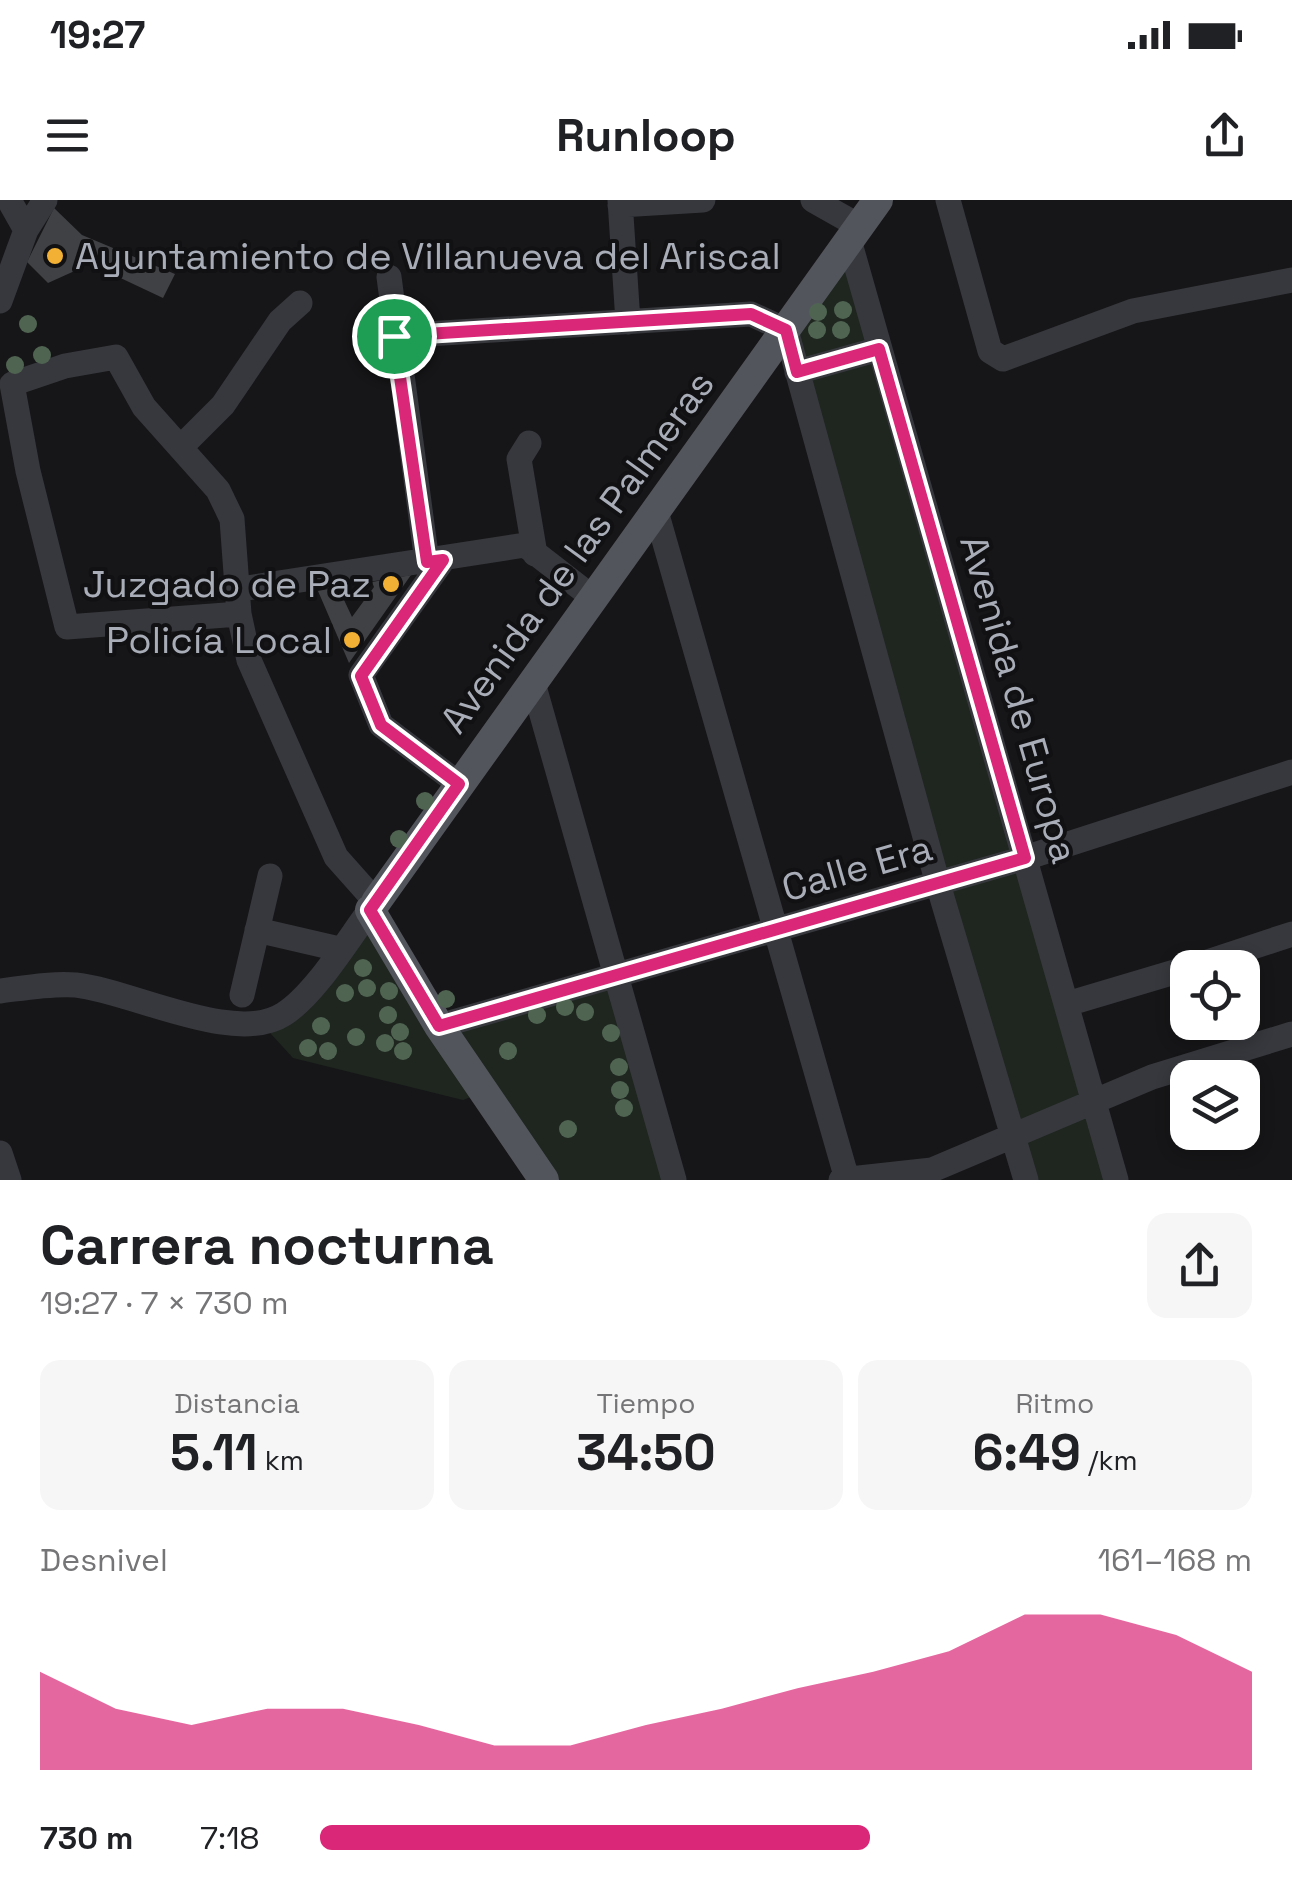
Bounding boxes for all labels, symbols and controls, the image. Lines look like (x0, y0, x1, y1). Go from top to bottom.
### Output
text: 19:27 (50, 11, 145, 59)
text: Runloop (556, 107, 736, 164)
icon: menu (40, 108, 95, 163)
icon: share (1197, 108, 1252, 163)
place label: Ayuntamiento de Villanueva del Ariscal (75, 232, 781, 280)
marker: Ayuntamiento de Villanueva del Ariscal (44, 245, 66, 267)
pin (352, 294, 437, 379)
icon: arrive (367, 309, 422, 364)
street label: Avenida de las Palmeras (429, 362, 725, 742)
street label: Avenida de Europa (949, 529, 1089, 869)
place label: Juzgado de Paz (83, 560, 371, 608)
marker: Juzgado de Paz (380, 573, 402, 595)
place label: Policía Local (106, 616, 332, 664)
marker: Policía Local (341, 629, 363, 651)
street label: Calle Era (776, 824, 938, 912)
map controls (1170, 950, 1260, 1150)
button: locate (1170, 950, 1260, 1040)
button: layers (1170, 1060, 1260, 1150)
text: Carrera nocturna (40, 1210, 494, 1280)
button: share (1147, 1213, 1252, 1318)
text: 19:27 · 7 × 730 m (40, 1283, 289, 1323)
text: Distancia (174, 1385, 300, 1421)
text: Tiempo (596, 1385, 696, 1421)
text: Ritmo (1016, 1385, 1094, 1421)
text: 5.11 (170, 1421, 258, 1485)
text: 34:50 (576, 1421, 716, 1485)
text: 6:49 (972, 1421, 1081, 1485)
text: km (258, 1442, 304, 1478)
text: /km (1081, 1442, 1138, 1478)
text: Desnivel (40, 1540, 168, 1580)
text: 161–168 m (1098, 1540, 1252, 1580)
text: 730 m (40, 1818, 133, 1858)
text: 7:18 (200, 1818, 259, 1858)

